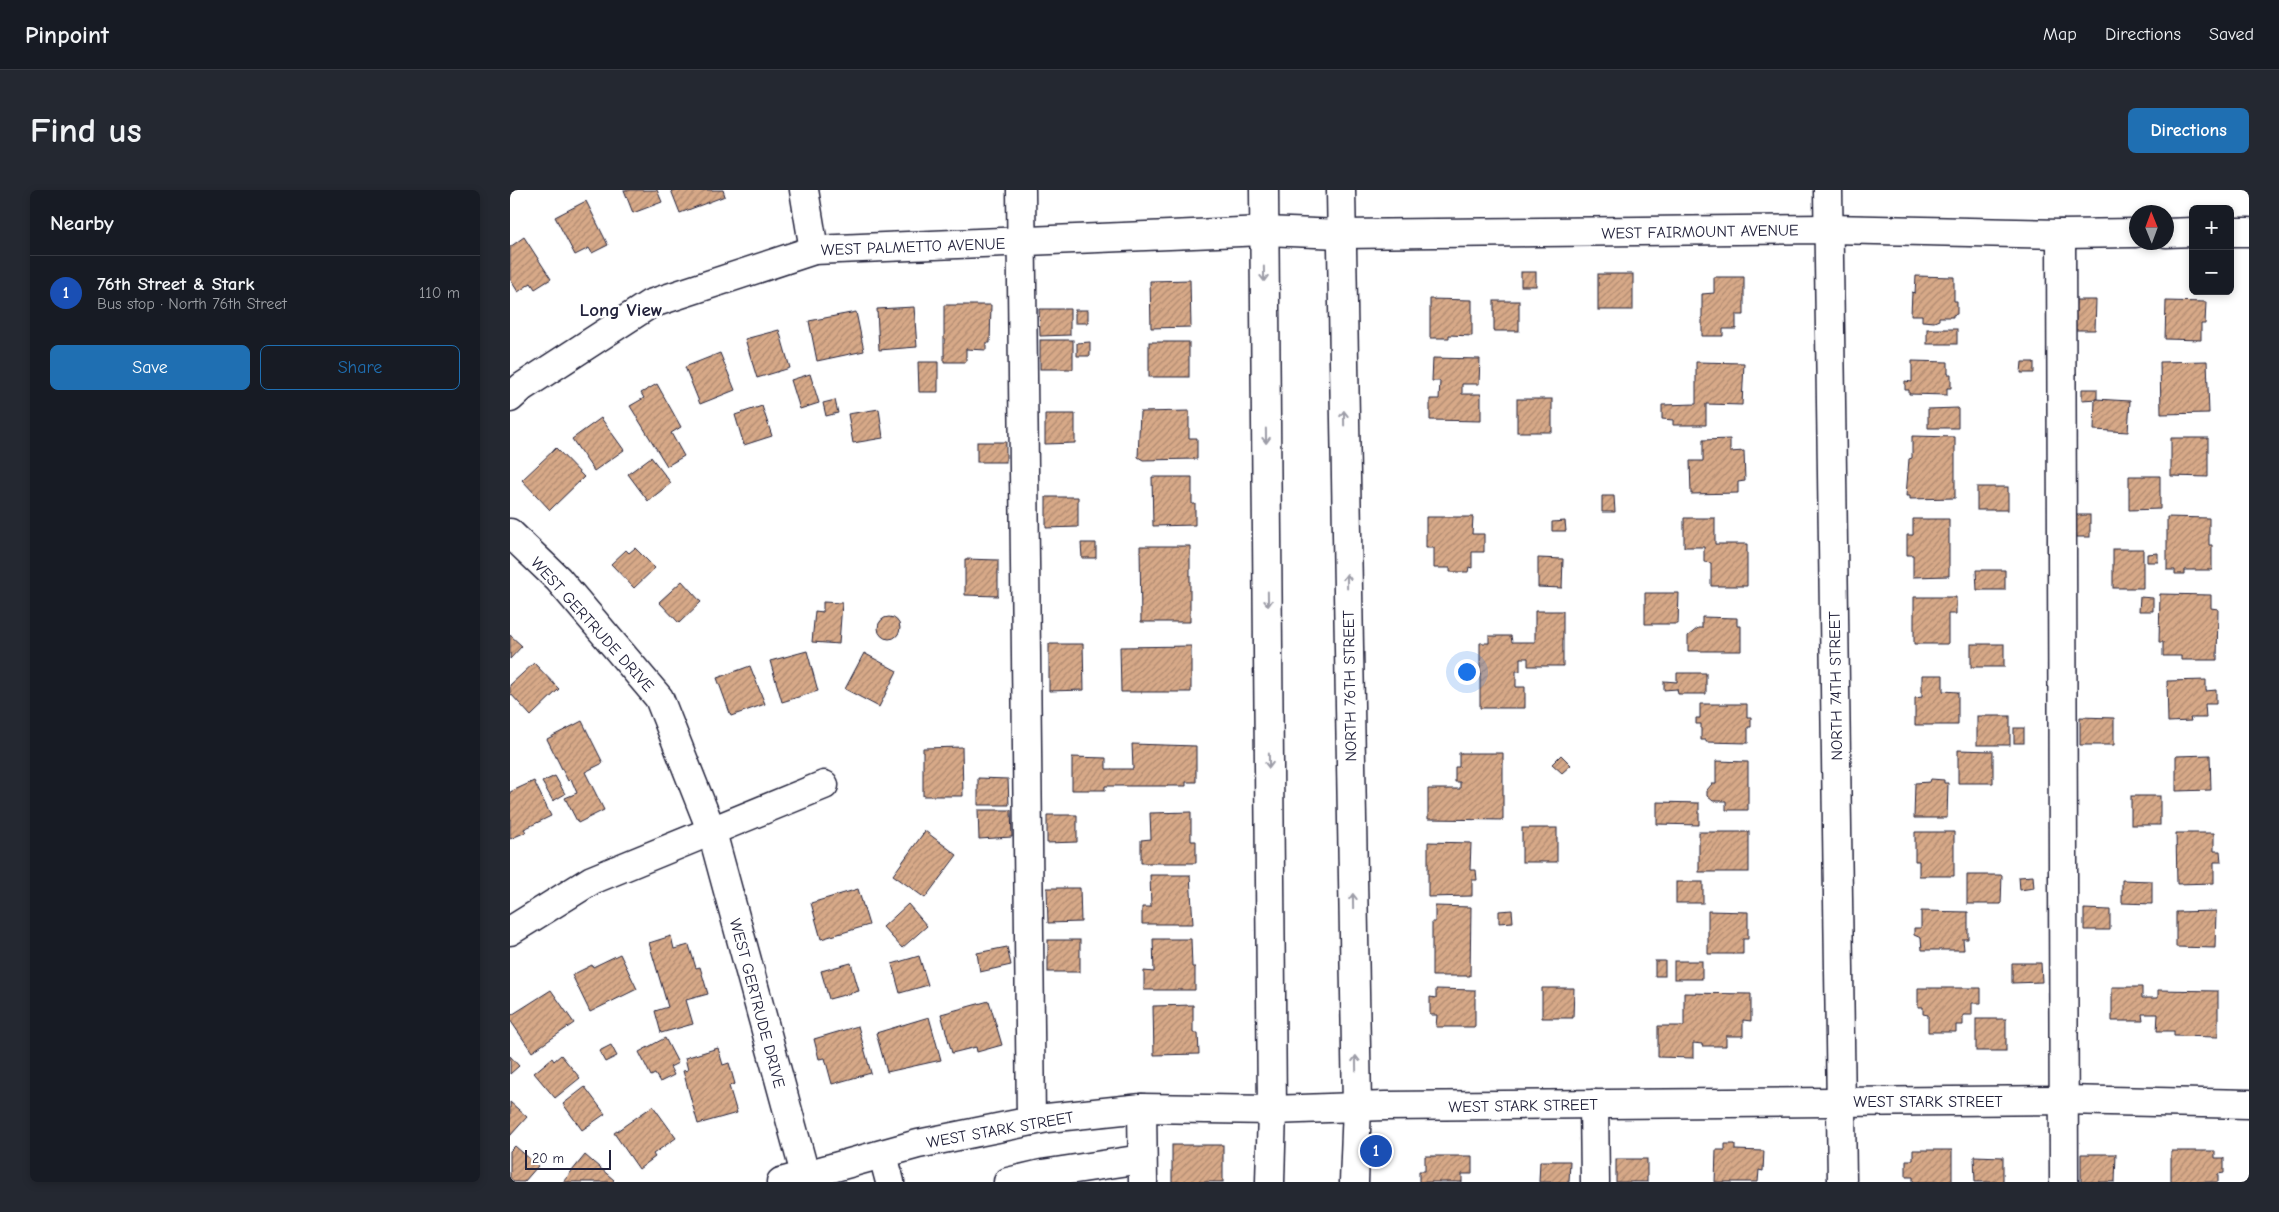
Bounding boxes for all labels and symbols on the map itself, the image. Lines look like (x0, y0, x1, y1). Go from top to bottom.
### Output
north arrow (2129, 205, 2174, 250)
street label: WEST FAIRMOUNT AVENUE (1601, 221, 1799, 243)
street label: WEST PALMETTO AVENUE (821, 235, 1006, 259)
one-way arrow (1259, 265, 1269, 281)
district label: Long View (579, 299, 663, 321)
one-way arrow (1340, 411, 1349, 427)
one-way arrow (1261, 428, 1271, 444)
street label: WEST GERTRUDE DRIVE (527, 554, 658, 696)
one-way arrow (1342, 573, 1352, 590)
one-way arrow (1263, 590, 1272, 606)
street label: NORTH 76TH STREET (1340, 610, 1360, 762)
street label: NORTH 74TH STREET (1826, 611, 1846, 761)
your location (1454, 659, 1480, 685)
one-way arrow (1264, 752, 1274, 769)
one-way arrow (1348, 893, 1358, 910)
street label: WEST GERTRUDE DRIVE (726, 917, 788, 1090)
one-way arrow (1351, 1056, 1361, 1072)
street label: WEST STARK STREET (1853, 1093, 2003, 1111)
street label: WEST STARK STREET (1448, 1096, 1598, 1116)
street label: WEST STARK STREET (925, 1108, 1076, 1152)
pin: 1 (1360, 1132, 1392, 1170)
scale bar (525, 1147, 611, 1170)

